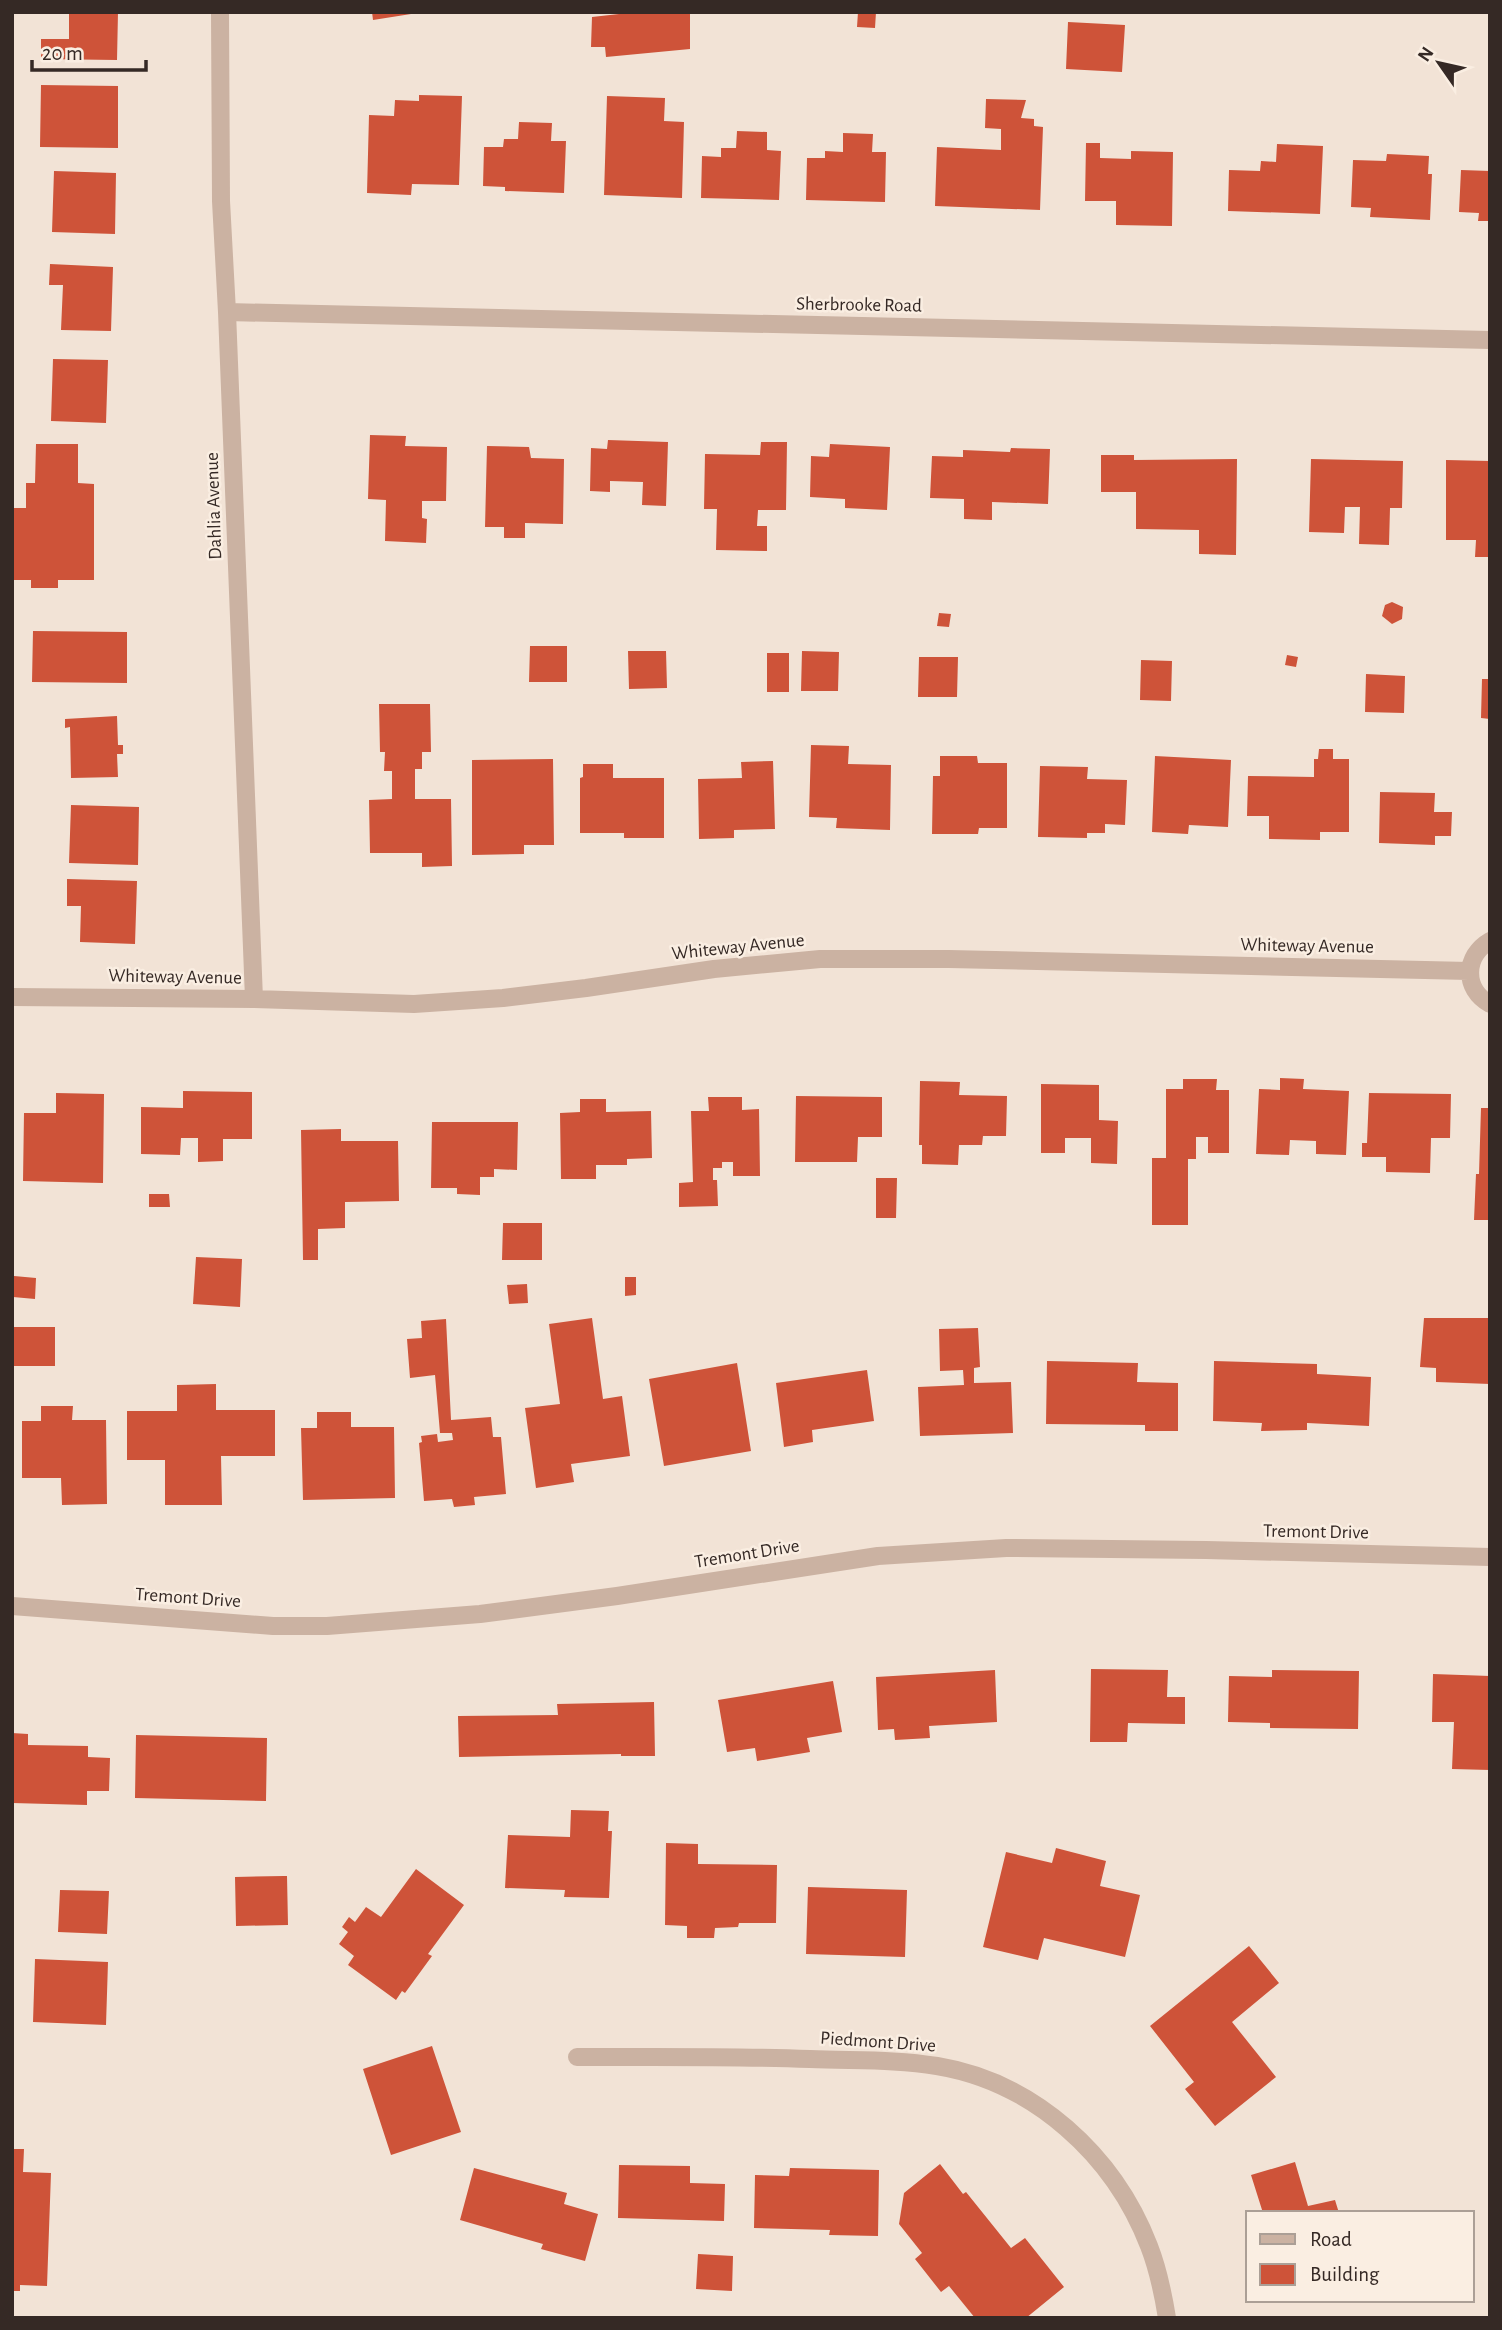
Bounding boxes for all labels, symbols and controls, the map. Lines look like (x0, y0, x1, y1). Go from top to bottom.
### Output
scale bar (32, 28, 145, 72)
north arrow (1404, 28, 1474, 98)
text: 20 m (42, 43, 83, 64)
text: N (1415, 44, 1438, 65)
street label: Sherbrooke Road (796, 294, 922, 316)
street label: Dahlia Avenue (203, 452, 225, 560)
street label: Whiteway Avenue (671, 931, 805, 963)
street label: Whiteway Avenue (1240, 935, 1374, 957)
street label: Whiteway Avenue (108, 966, 242, 988)
street label: Tremont Drive (1263, 1522, 1369, 1542)
street label: Tremont Drive (693, 1536, 801, 1572)
street label: Tremont Drive (135, 1585, 241, 1611)
street label: Piedmont Drive (820, 2028, 936, 2056)
legend (1246, 2211, 1474, 2302)
text: Road (1310, 2229, 1352, 2250)
text: Building (1310, 2264, 1380, 2285)

